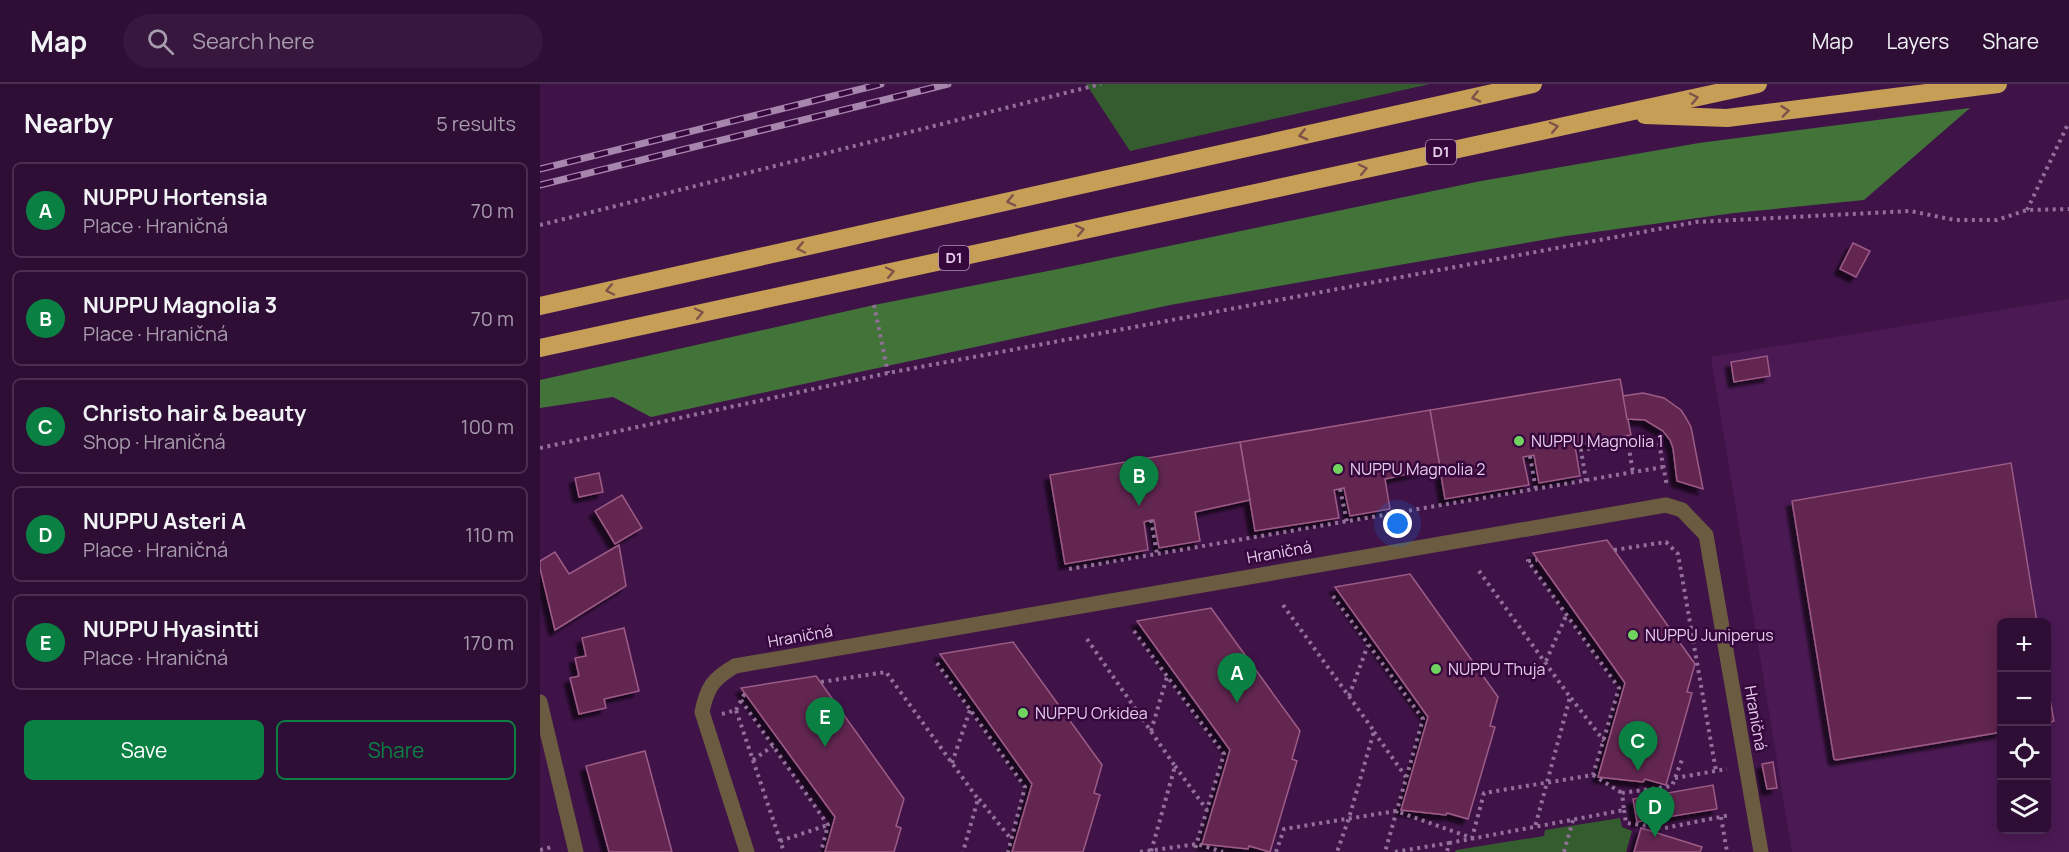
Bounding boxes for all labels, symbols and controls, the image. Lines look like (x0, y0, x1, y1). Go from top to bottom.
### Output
search box (123, 14, 543, 68)
text: Map (30, 22, 87, 60)
icon: search (144, 25, 177, 58)
text: Search here (192, 26, 315, 56)
text: Map (1812, 27, 1853, 55)
text: Layers (1886, 27, 1949, 55)
text: Share (1982, 27, 2039, 55)
one-way arrow (1471, 89, 1481, 102)
one-way arrow (1689, 92, 1699, 105)
text: Nearby (24, 105, 113, 141)
one-way arrow (1781, 105, 1790, 117)
text: 5 results (436, 110, 516, 137)
one-way arrow (1549, 122, 1559, 135)
one-way arrow (1299, 128, 1309, 141)
road number: D1 (1426, 140, 1456, 164)
one-way arrow (1358, 163, 1368, 176)
text: NUPPU Hortensia (83, 182, 268, 212)
one-way arrow (1006, 194, 1016, 207)
text: A (39, 197, 52, 224)
text: 70 m (471, 197, 514, 224)
text: Place · Hraničná (83, 212, 228, 239)
one-way arrow (1075, 225, 1085, 238)
one-way arrow (796, 241, 806, 254)
road number: D1 (939, 246, 969, 270)
one-way arrow (885, 266, 895, 279)
one-way arrow (605, 283, 615, 296)
text: NUPPU Magnolia 3 (83, 290, 277, 320)
text: B (39, 305, 52, 332)
text: 70 m (471, 305, 514, 332)
one-way arrow (694, 307, 704, 320)
text: Place · Hraničná (83, 320, 228, 347)
text: Christo hair & beauty (83, 398, 306, 428)
text: C (38, 413, 53, 440)
text: 100 m (461, 413, 514, 440)
text: Shop · Hraničná (83, 428, 226, 455)
place label: NUPPU Magnolia 1 (1531, 430, 1663, 452)
marker: NUPPU Magnolia 1 (1512, 434, 1526, 448)
pin: B (1120, 456, 1158, 506)
place label: NUPPU Magnolia 2 (1350, 458, 1485, 480)
marker: NUPPU Magnolia 2 (1331, 462, 1345, 476)
text: NUPPU Asteri A (83, 506, 246, 536)
your location (1383, 509, 1412, 538)
text: D (38, 521, 53, 548)
text: 110 m (465, 521, 514, 548)
street label: Hraničná (1245, 535, 1313, 569)
text: Place · Hraničná (83, 536, 228, 563)
text: NUPPU Hyasintti (83, 614, 259, 644)
map controls (1997, 618, 2051, 834)
button: + (1997, 618, 2051, 672)
street label: Hraničná (766, 619, 834, 653)
place label: NUPPU Juniperus (1645, 624, 1774, 646)
marker: NUPPU Juniperus (1626, 628, 1640, 642)
text: E (40, 629, 51, 656)
text: 170 m (463, 629, 514, 656)
text: Place · Hraničná (83, 644, 228, 671)
pin: A (1218, 654, 1256, 703)
place label: NUPPU Thuja (1448, 658, 1545, 680)
marker: NUPPU Thuja (1429, 662, 1443, 676)
button: − (1997, 672, 2051, 726)
street label: Hraničná (1739, 684, 1773, 752)
pin: E (806, 698, 844, 747)
place label: NUPPU Orkidea (1035, 702, 1148, 724)
marker: NUPPU Orkidea (1016, 706, 1030, 720)
button: Save (24, 720, 264, 780)
button: Share (276, 720, 516, 780)
pin: C (1618, 722, 1658, 771)
button: locate (1997, 726, 2051, 780)
button: layers (1997, 780, 2051, 834)
pin: D (1636, 788, 1674, 837)

